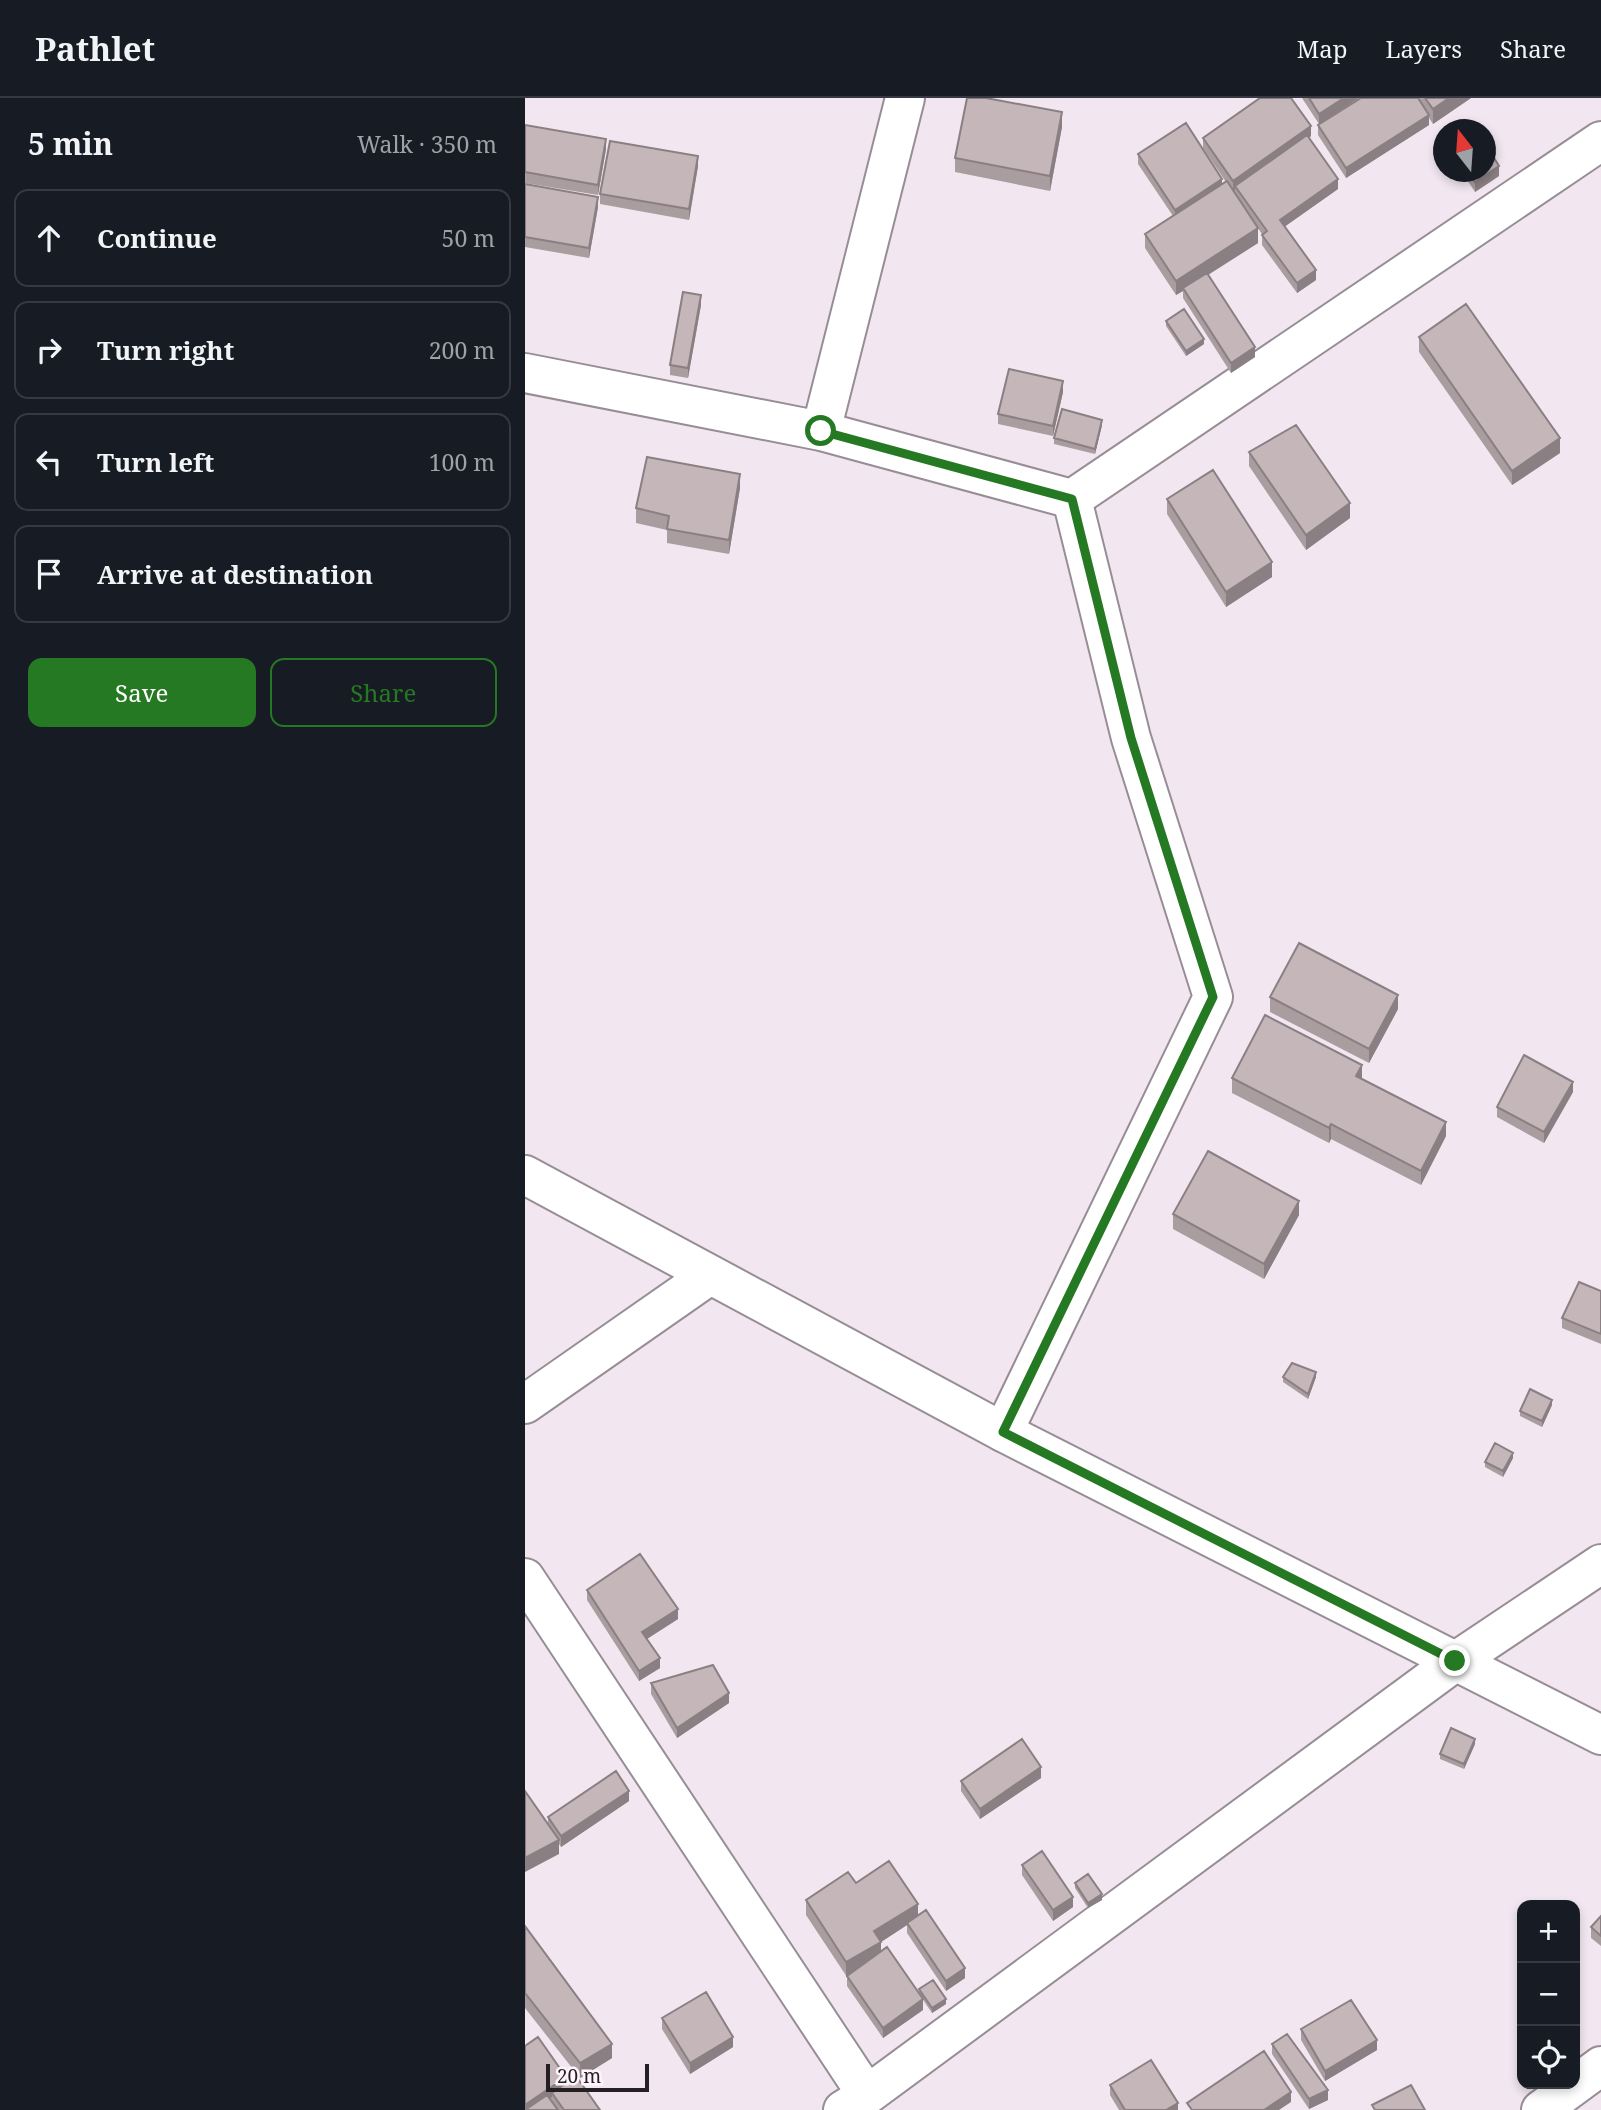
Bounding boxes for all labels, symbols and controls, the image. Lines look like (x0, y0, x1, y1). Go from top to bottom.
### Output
text: Pathlet (35, 26, 155, 71)
text: Map (1297, 32, 1348, 65)
text: Layers (1386, 32, 1462, 65)
text: Share (1500, 32, 1566, 65)
north arrow (1433, 119, 1496, 182)
text: 5 min (28, 123, 113, 164)
text: Walk · 350 m (357, 128, 497, 160)
icon: ahead (30, 219, 68, 257)
text: Continue (97, 220, 217, 256)
text: 50 m (442, 222, 495, 254)
icon: right (30, 331, 68, 369)
text: Turn right (97, 332, 234, 368)
text: 200 m (429, 334, 495, 366)
route start (805, 415, 836, 446)
icon: left (30, 443, 68, 481)
text: Turn left (97, 444, 214, 480)
text: 100 m (429, 446, 495, 478)
icon: arrive (30, 555, 68, 593)
text: Arrive at destination (97, 556, 373, 592)
button: Save (28, 658, 256, 727)
button: Share (270, 658, 497, 727)
route end (1439, 1645, 1470, 1676)
map controls (1517, 1900, 1580, 2089)
button: + (1517, 1900, 1580, 1963)
button: − (1517, 1963, 1580, 2026)
button: locate (1517, 2026, 1580, 2089)
scale bar (546, 2061, 649, 2093)
text: 20 m (557, 2063, 601, 2089)

